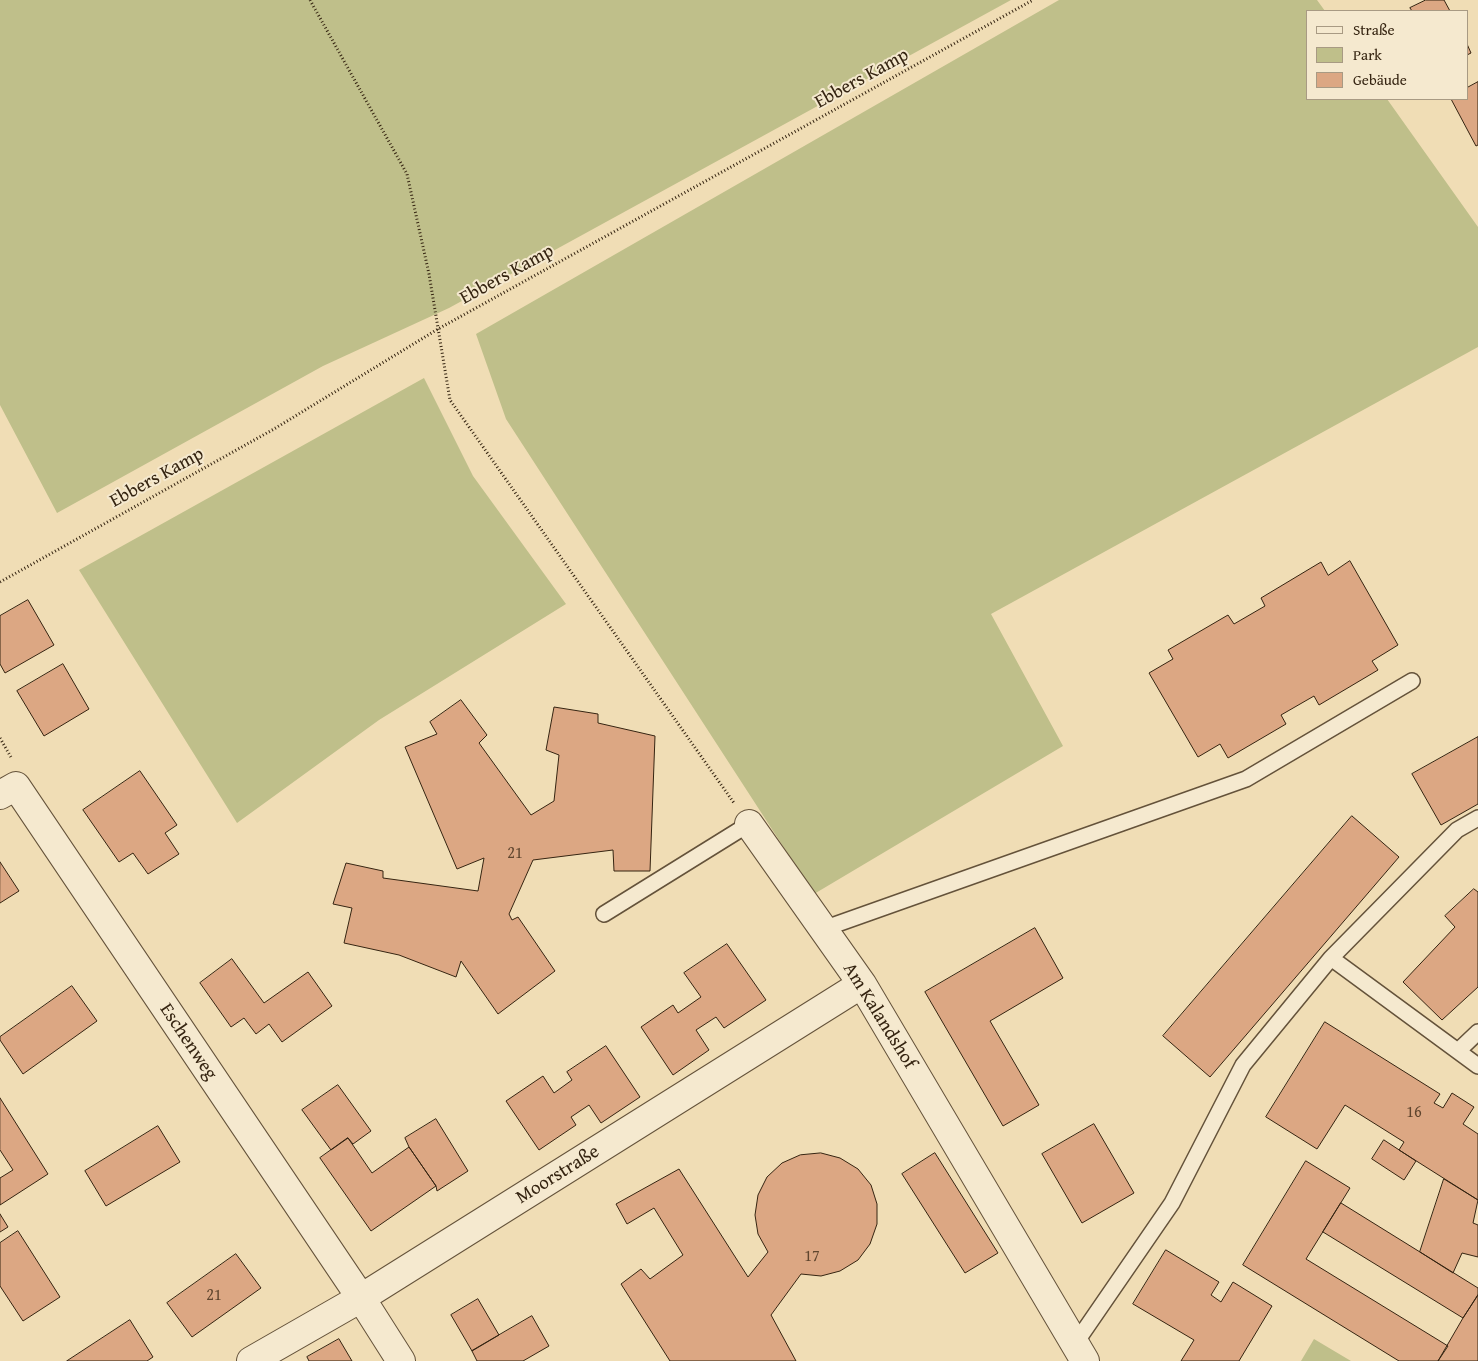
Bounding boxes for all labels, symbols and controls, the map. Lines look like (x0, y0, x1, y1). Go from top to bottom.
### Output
legend (1306, 10, 1468, 100)
text: Straße (1353, 19, 1395, 40)
street label: Ebbers Kamp (811, 44, 913, 114)
text: Park (1353, 44, 1382, 65)
text: Gebäude (1353, 69, 1407, 90)
street label: Ebbers Kamp (456, 240, 558, 310)
street label: Ebbers Kamp (106, 443, 208, 513)
house number: 21 (507, 844, 523, 864)
street label: Am Kalandshof (837, 959, 921, 1073)
street label: Eschenweg (154, 1000, 222, 1084)
house number: 16 (1406, 1103, 1422, 1123)
street label: Moorstraße (512, 1140, 604, 1210)
house number: 17 (804, 1247, 820, 1267)
house number: 21 (206, 1286, 222, 1306)

